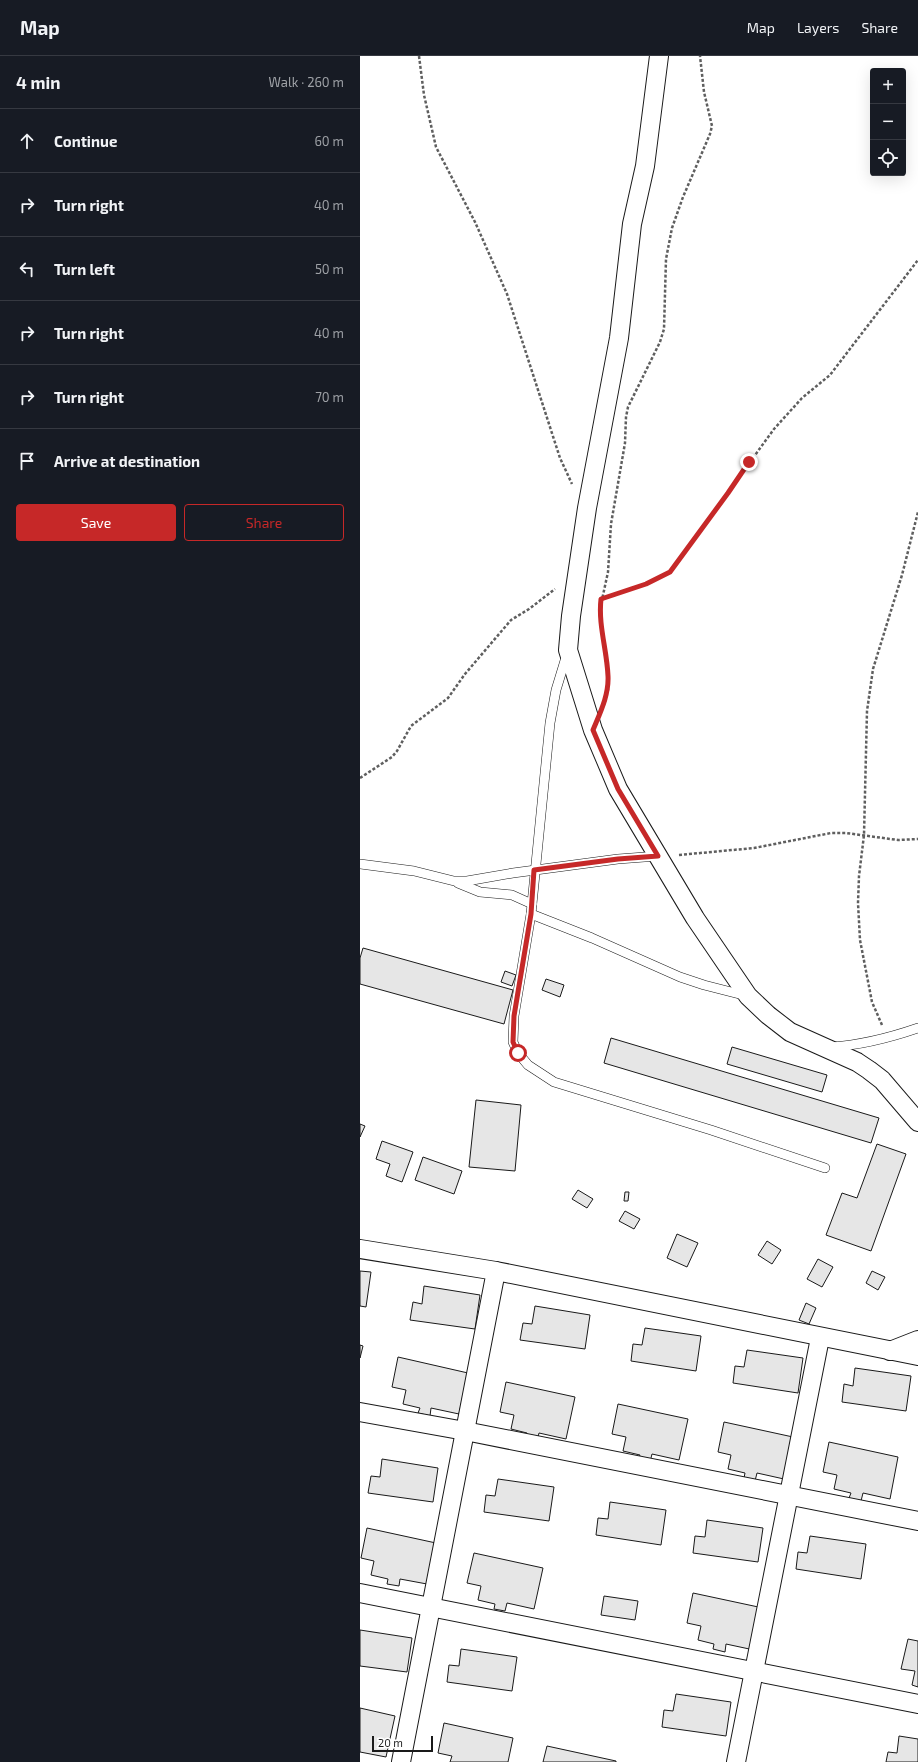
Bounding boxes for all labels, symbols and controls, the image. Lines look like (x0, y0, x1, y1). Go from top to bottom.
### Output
text: Map (20, 16, 60, 39)
text: Map (747, 19, 775, 36)
text: Layers (797, 19, 839, 36)
text: Share (861, 19, 898, 36)
map controls (870, 68, 906, 176)
button: + (870, 68, 906, 104)
text: 4 min (16, 72, 60, 92)
text: Walk · 260 m (269, 74, 344, 90)
button: − (870, 104, 906, 140)
icon: ahead (16, 130, 38, 152)
text: Continue (54, 132, 117, 150)
text: 60 m (314, 133, 344, 149)
button: locate (870, 140, 906, 176)
icon: right (16, 194, 38, 216)
text: Turn right (54, 196, 124, 214)
text: 40 m (314, 197, 344, 213)
icon: left (16, 258, 38, 280)
text: Turn left (54, 260, 115, 278)
text: 50 m (315, 261, 344, 277)
icon: right (16, 322, 38, 344)
text: Turn right (54, 324, 124, 342)
text: 40 m (314, 325, 344, 341)
icon: right (16, 386, 38, 408)
text: Turn right (54, 388, 124, 406)
text: 70 m (315, 389, 344, 405)
icon: arrive (16, 450, 38, 472)
text: Arrive at destination (54, 452, 200, 470)
route end (740, 453, 758, 471)
button: Save (16, 504, 176, 541)
button: Share (184, 504, 344, 541)
route start (509, 1044, 527, 1062)
scale bar (372, 1734, 433, 1753)
text: 20 m (378, 1736, 403, 1749)

